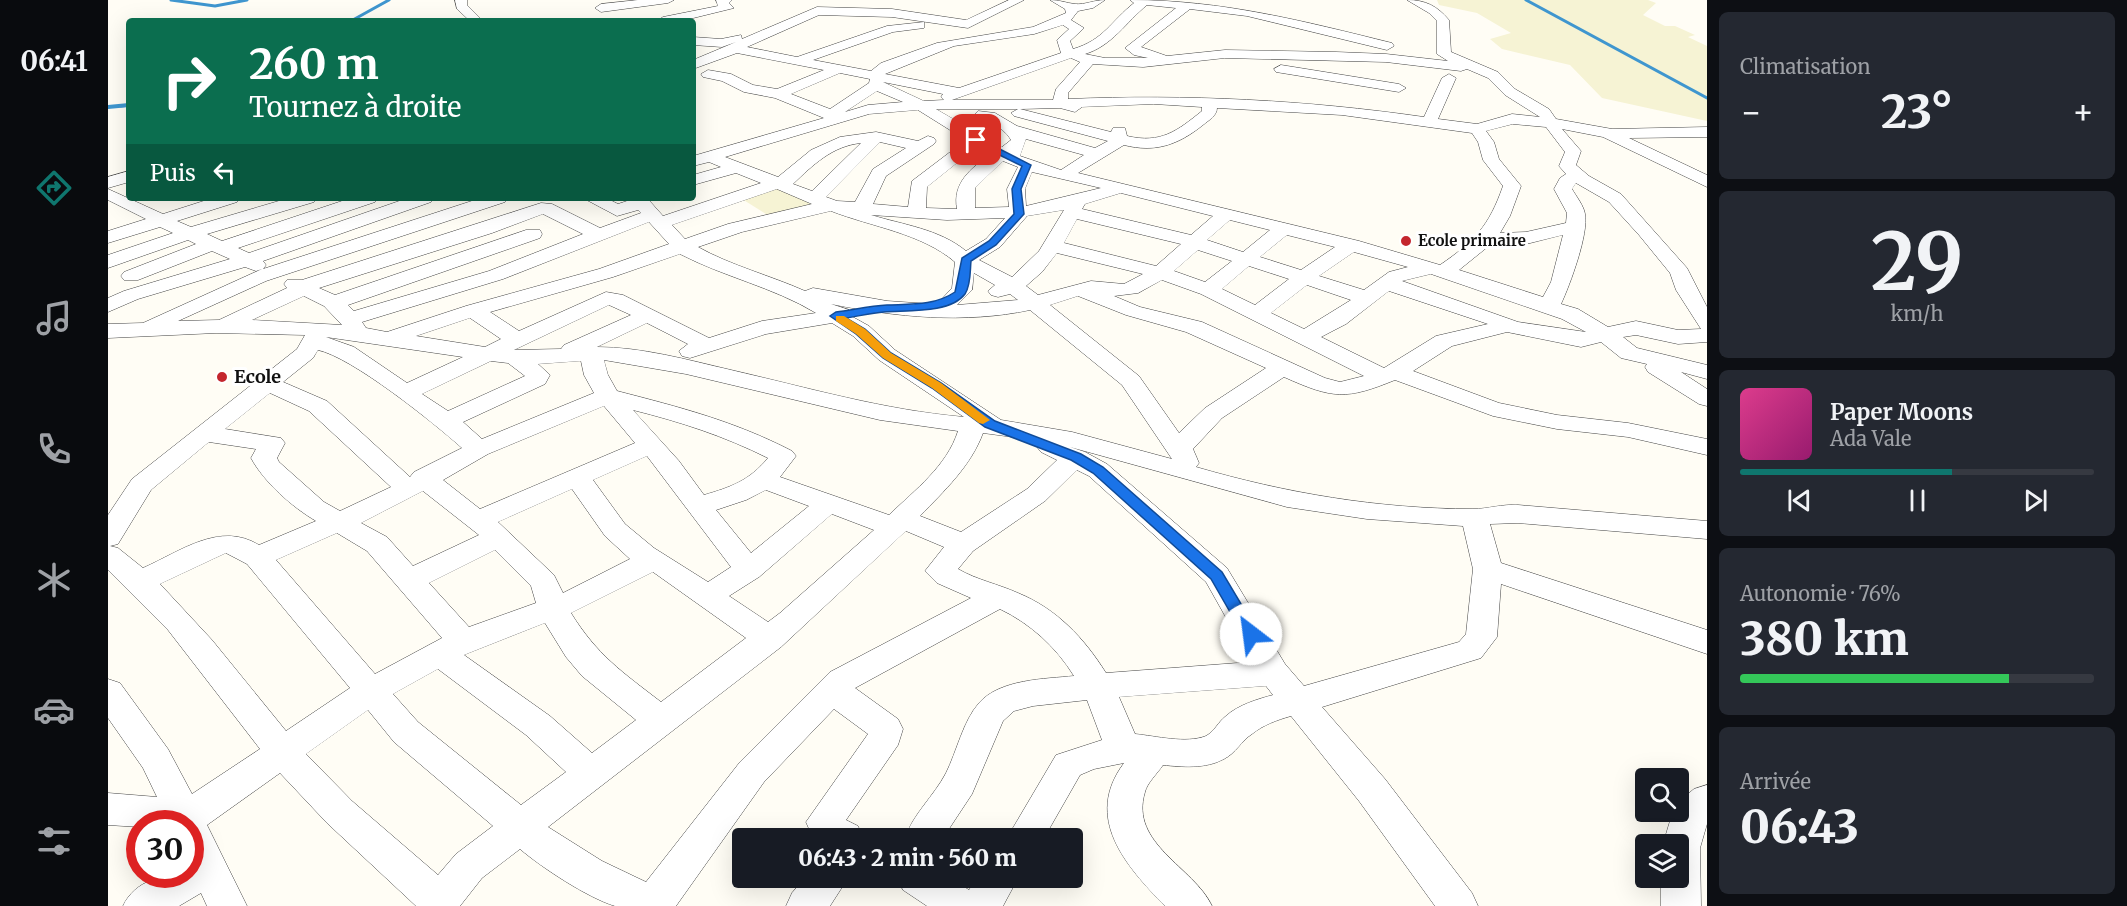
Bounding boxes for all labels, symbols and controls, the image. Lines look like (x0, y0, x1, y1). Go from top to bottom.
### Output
text: 260 m (249, 38, 379, 90)
icon: right (150, 42, 228, 120)
text: 06:41 (20, 44, 88, 78)
text: Climatisation (1740, 54, 1871, 79)
text: 23° (1881, 84, 1953, 140)
text: Tournez à droite (249, 90, 461, 124)
text: − (1740, 92, 1762, 133)
text: + (2072, 92, 2094, 133)
pin (950, 114, 1001, 165)
icon: arrive (959, 123, 992, 156)
icon: left (208, 156, 241, 189)
text: Puis (150, 159, 196, 187)
icon: directions (33, 167, 75, 209)
text: 29 (1871, 213, 1963, 311)
place label: Ecole primaire (1418, 231, 1526, 250)
marker: Ecole primaire (1399, 234, 1413, 248)
icon: music (33, 297, 75, 339)
text: km/h (1891, 301, 1943, 326)
place label: Ecole (234, 365, 281, 388)
marker: Ecole (215, 370, 229, 384)
text: Paper Moons (1830, 398, 1973, 426)
text: Ada Vale (1830, 426, 1911, 451)
icon: phone (33, 428, 75, 470)
icon: previous (1783, 484, 1816, 517)
icon: pause (1901, 484, 1934, 517)
icon: next (2019, 484, 2052, 517)
icon: climate (33, 559, 75, 601)
text: Autonomie · 76% (1740, 581, 1901, 606)
position arrow (1219, 602, 1283, 666)
text: 380 km (1740, 611, 1909, 667)
icon: car (33, 689, 75, 731)
map controls (1635, 768, 1689, 888)
button: search (1635, 768, 1689, 822)
text: Arrivée (1740, 769, 1811, 794)
text: 06:43 (1740, 799, 1859, 855)
speed limit sign: 30 (126, 810, 204, 888)
icon: filters (33, 820, 75, 862)
button: layers (1635, 834, 1689, 888)
text: 06:43 · 2 min · 560 m (798, 844, 1017, 872)

